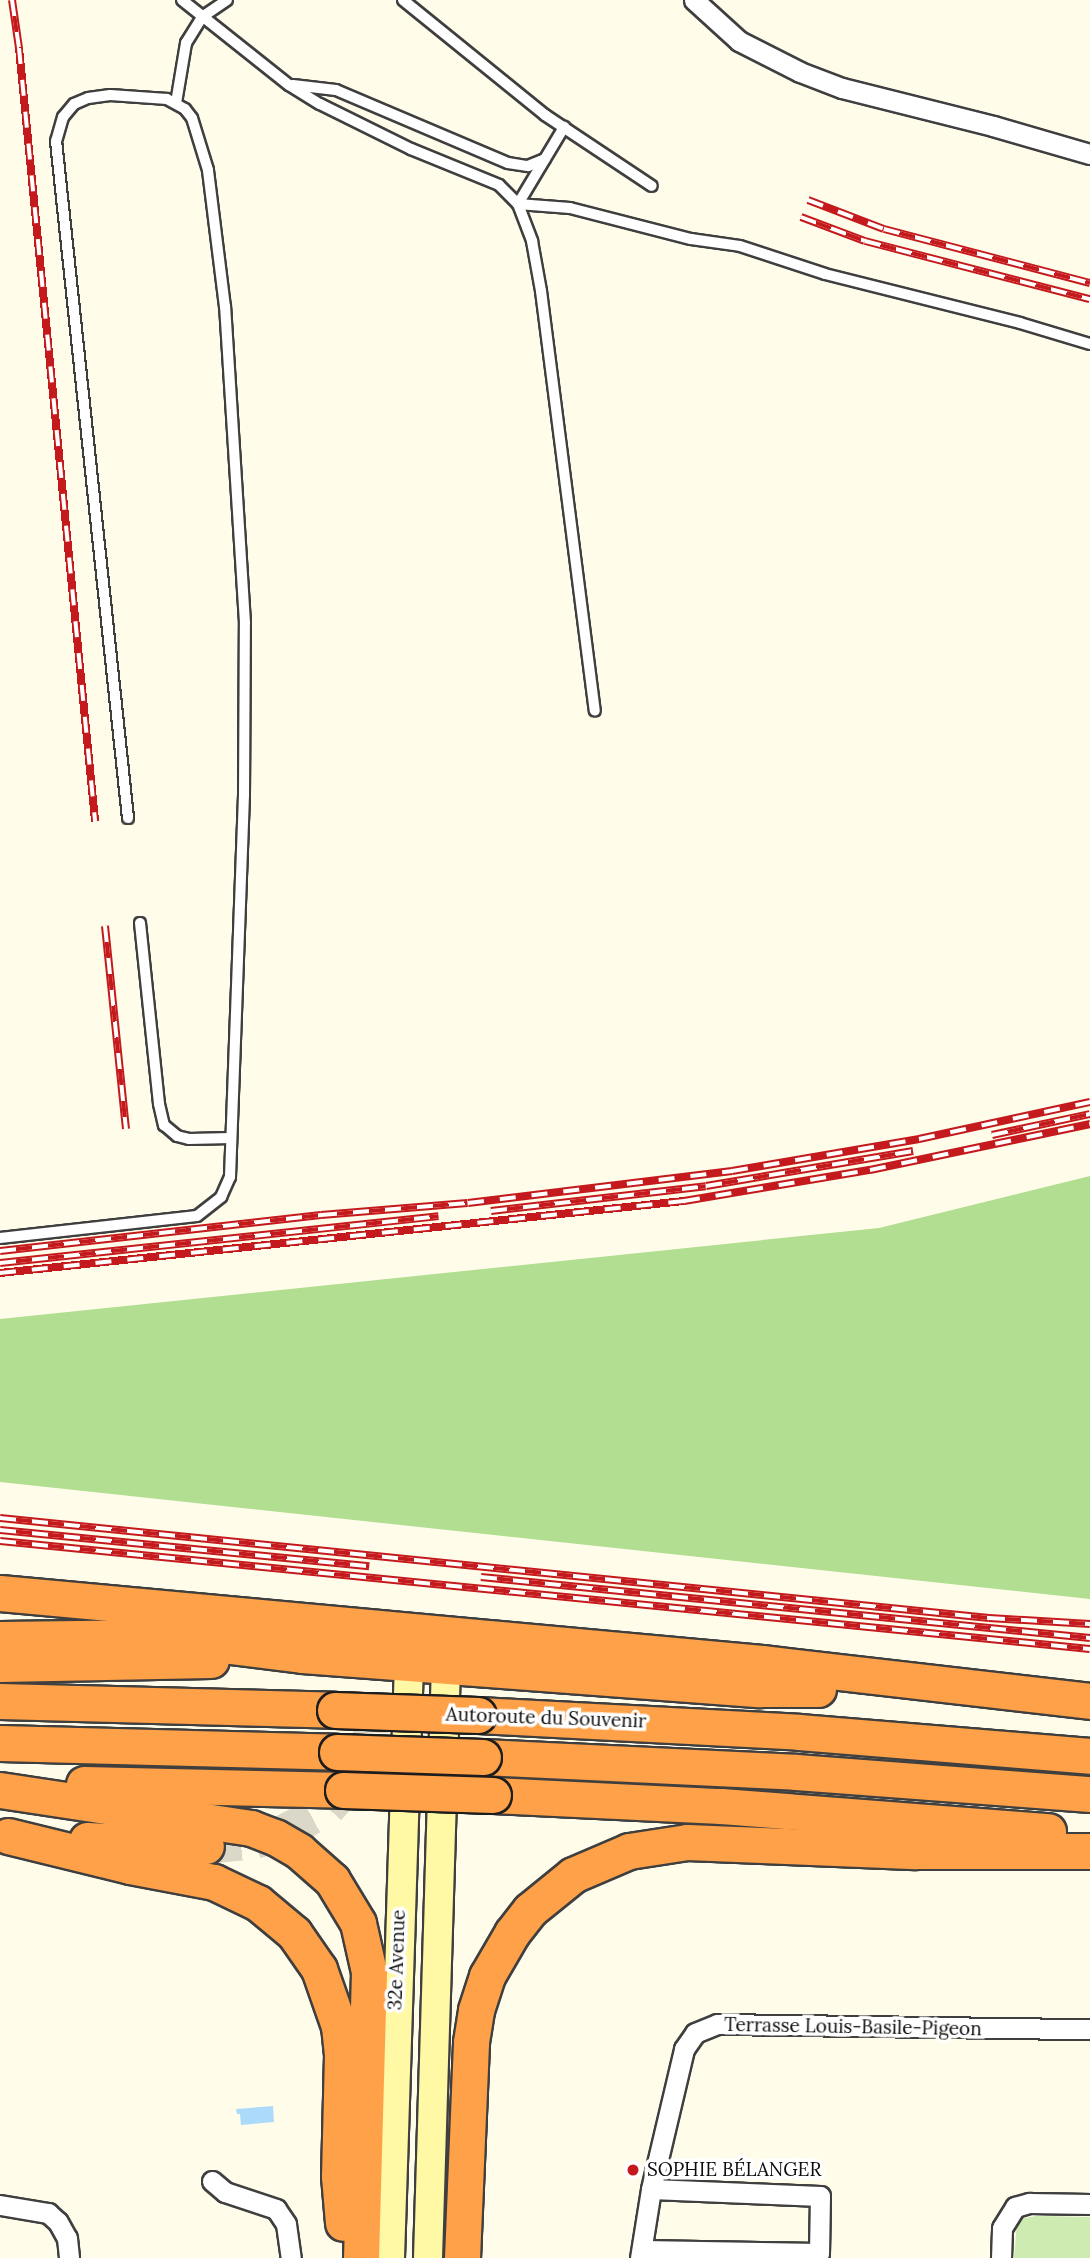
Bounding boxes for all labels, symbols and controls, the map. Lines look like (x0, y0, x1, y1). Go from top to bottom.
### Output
street label: Autoroute du Souvenir (445, 1703, 647, 1733)
street label: 32e Avenue (384, 1909, 410, 2011)
street label: Terrasse Louis-Basile-Pigeon (724, 2013, 982, 2041)
place label: SOPHIE BÉLANGER (647, 2159, 821, 2181)
marker: SOPHIE BÉLANGER (625, 2162, 641, 2178)

